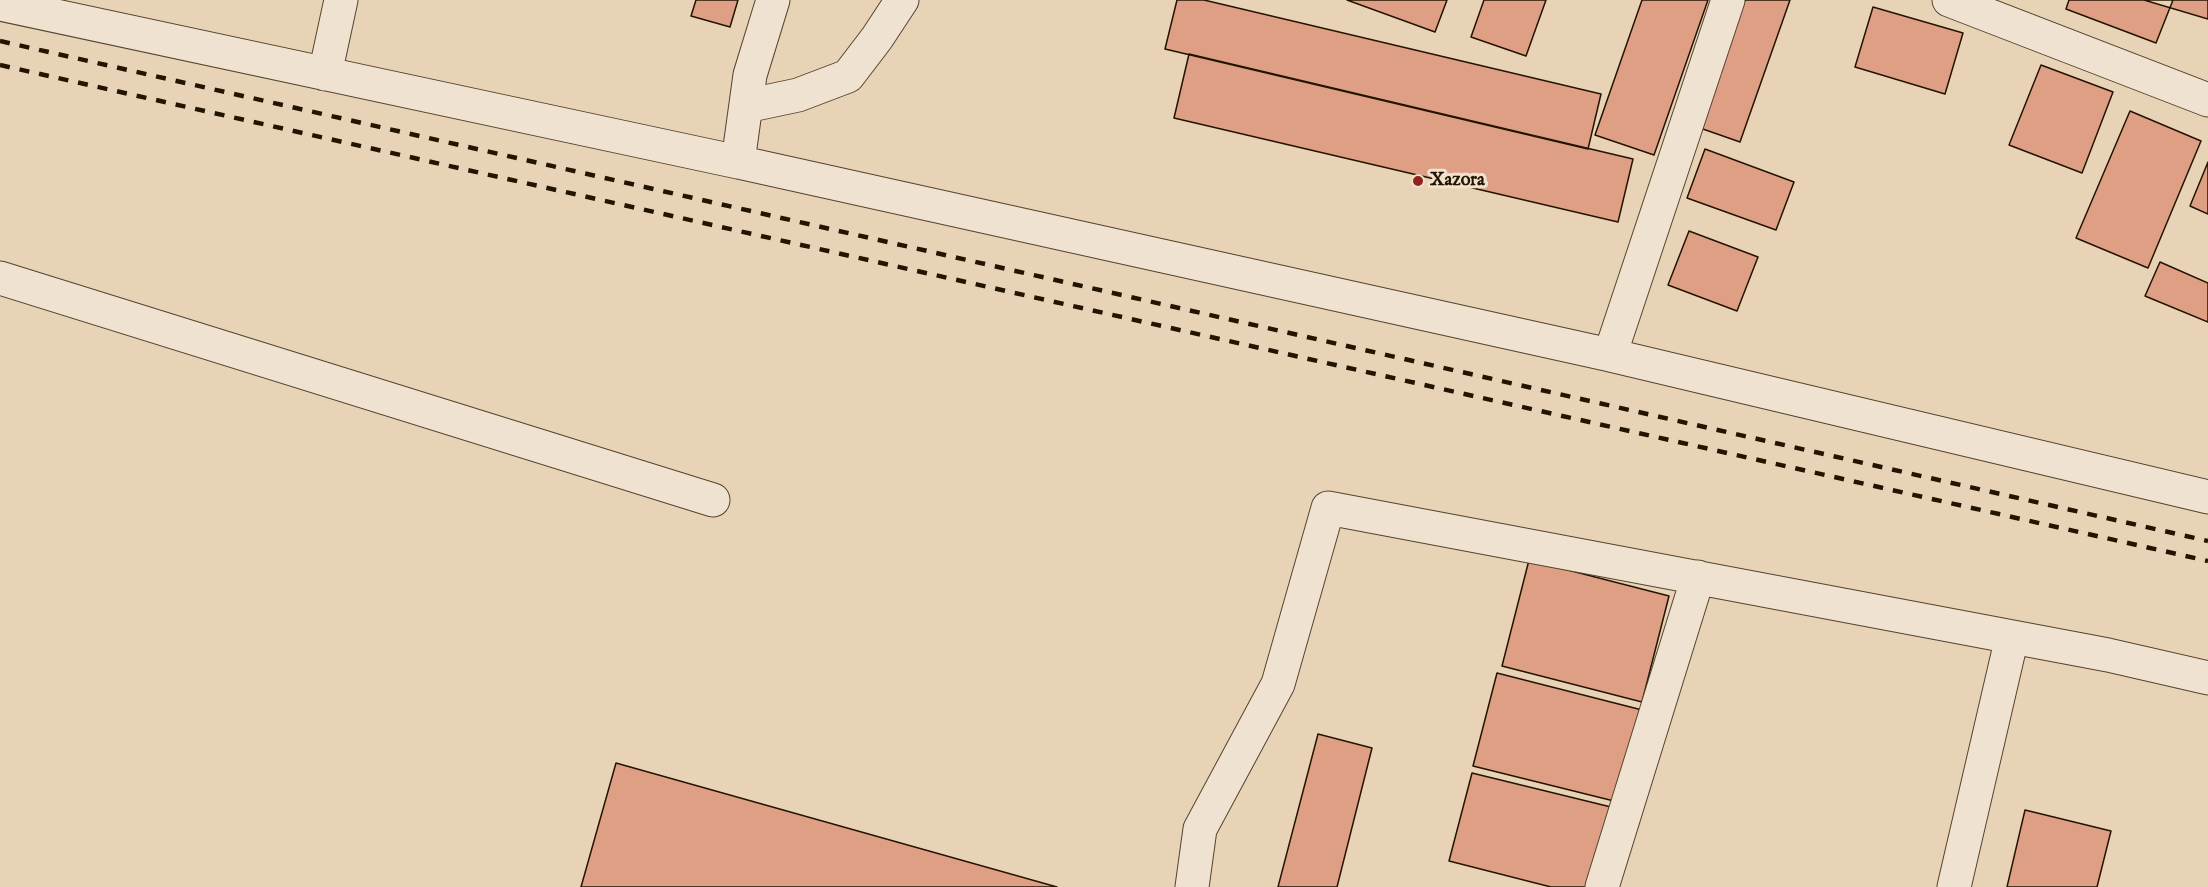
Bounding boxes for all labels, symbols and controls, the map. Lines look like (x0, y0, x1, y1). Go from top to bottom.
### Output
place label: Xazora (1430, 170, 1485, 192)
marker: Xazora (1411, 174, 1425, 188)

